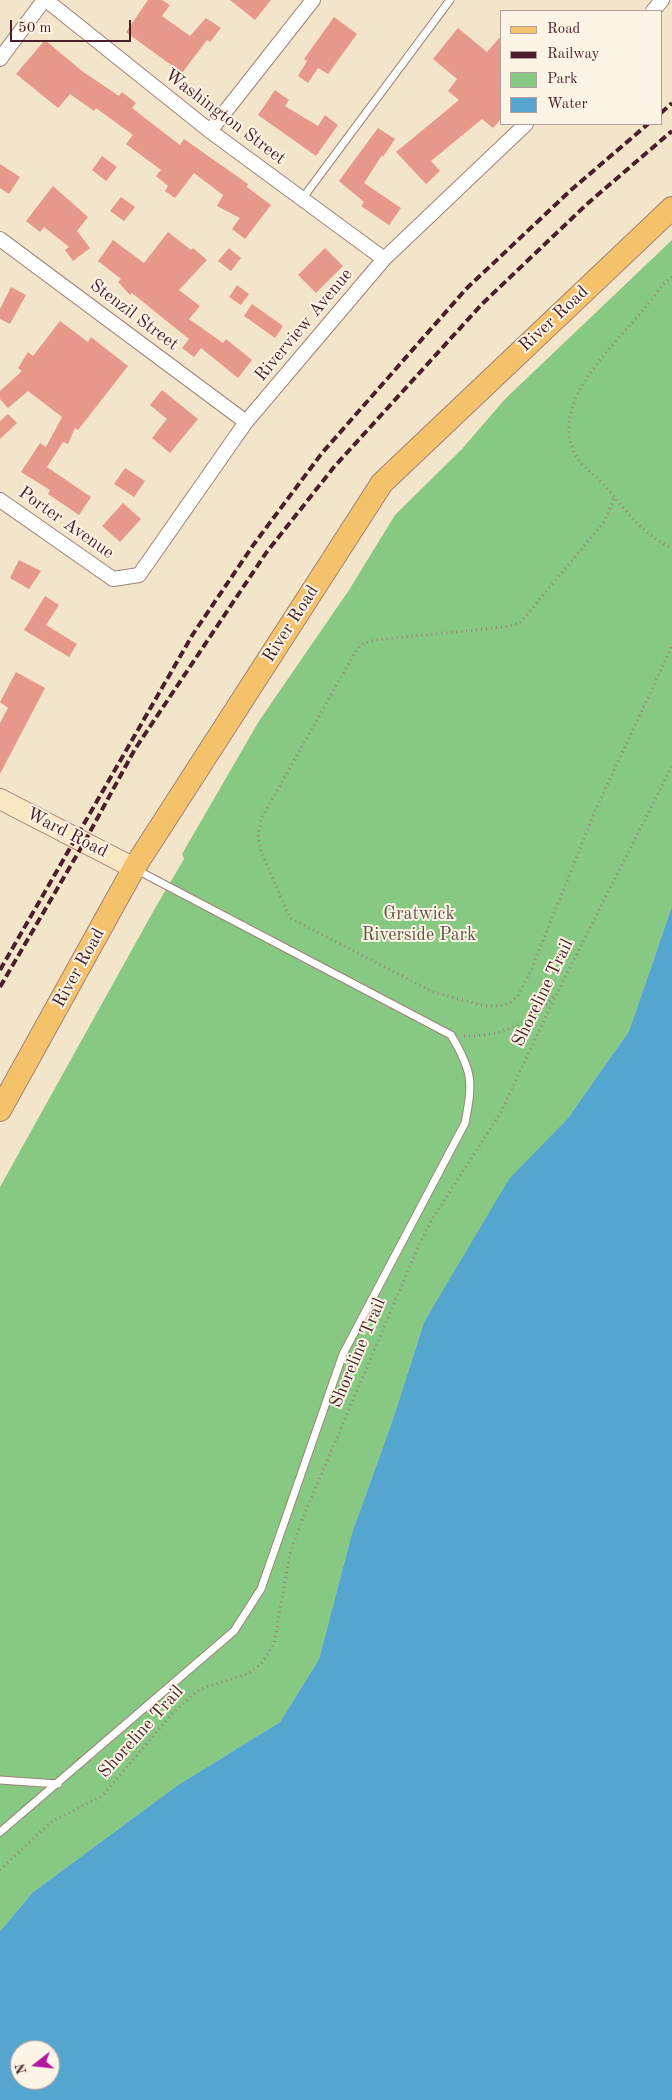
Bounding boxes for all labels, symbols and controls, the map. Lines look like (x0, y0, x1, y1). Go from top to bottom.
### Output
scale bar (12, 10, 134, 42)
legend (500, 10, 662, 125)
text: 50 m (18, 21, 52, 36)
text: Road (547, 22, 580, 37)
text: Railway (547, 47, 600, 62)
street label: Washington Street (160, 64, 290, 170)
text: Park (547, 72, 578, 87)
text: Water (547, 97, 588, 112)
street label: Riverview Avenue (250, 264, 358, 386)
street label: Stenzil Street (85, 275, 183, 355)
street label: River Road (515, 281, 593, 357)
street label: Porter Avenue (14, 482, 118, 564)
street label: River Road (258, 582, 324, 666)
street label: Ward Road (23, 803, 111, 863)
park label: Gratwick Riverside Park (362, 903, 476, 946)
street label: River Road (48, 925, 110, 1011)
street label: Shoreline Trail (508, 936, 578, 1050)
street label: Shoreline Trail (325, 1295, 391, 1411)
street label: Shoreline Trail (94, 1681, 188, 1783)
north arrow (10, 2040, 60, 2090)
text: N (13, 2062, 30, 2076)

